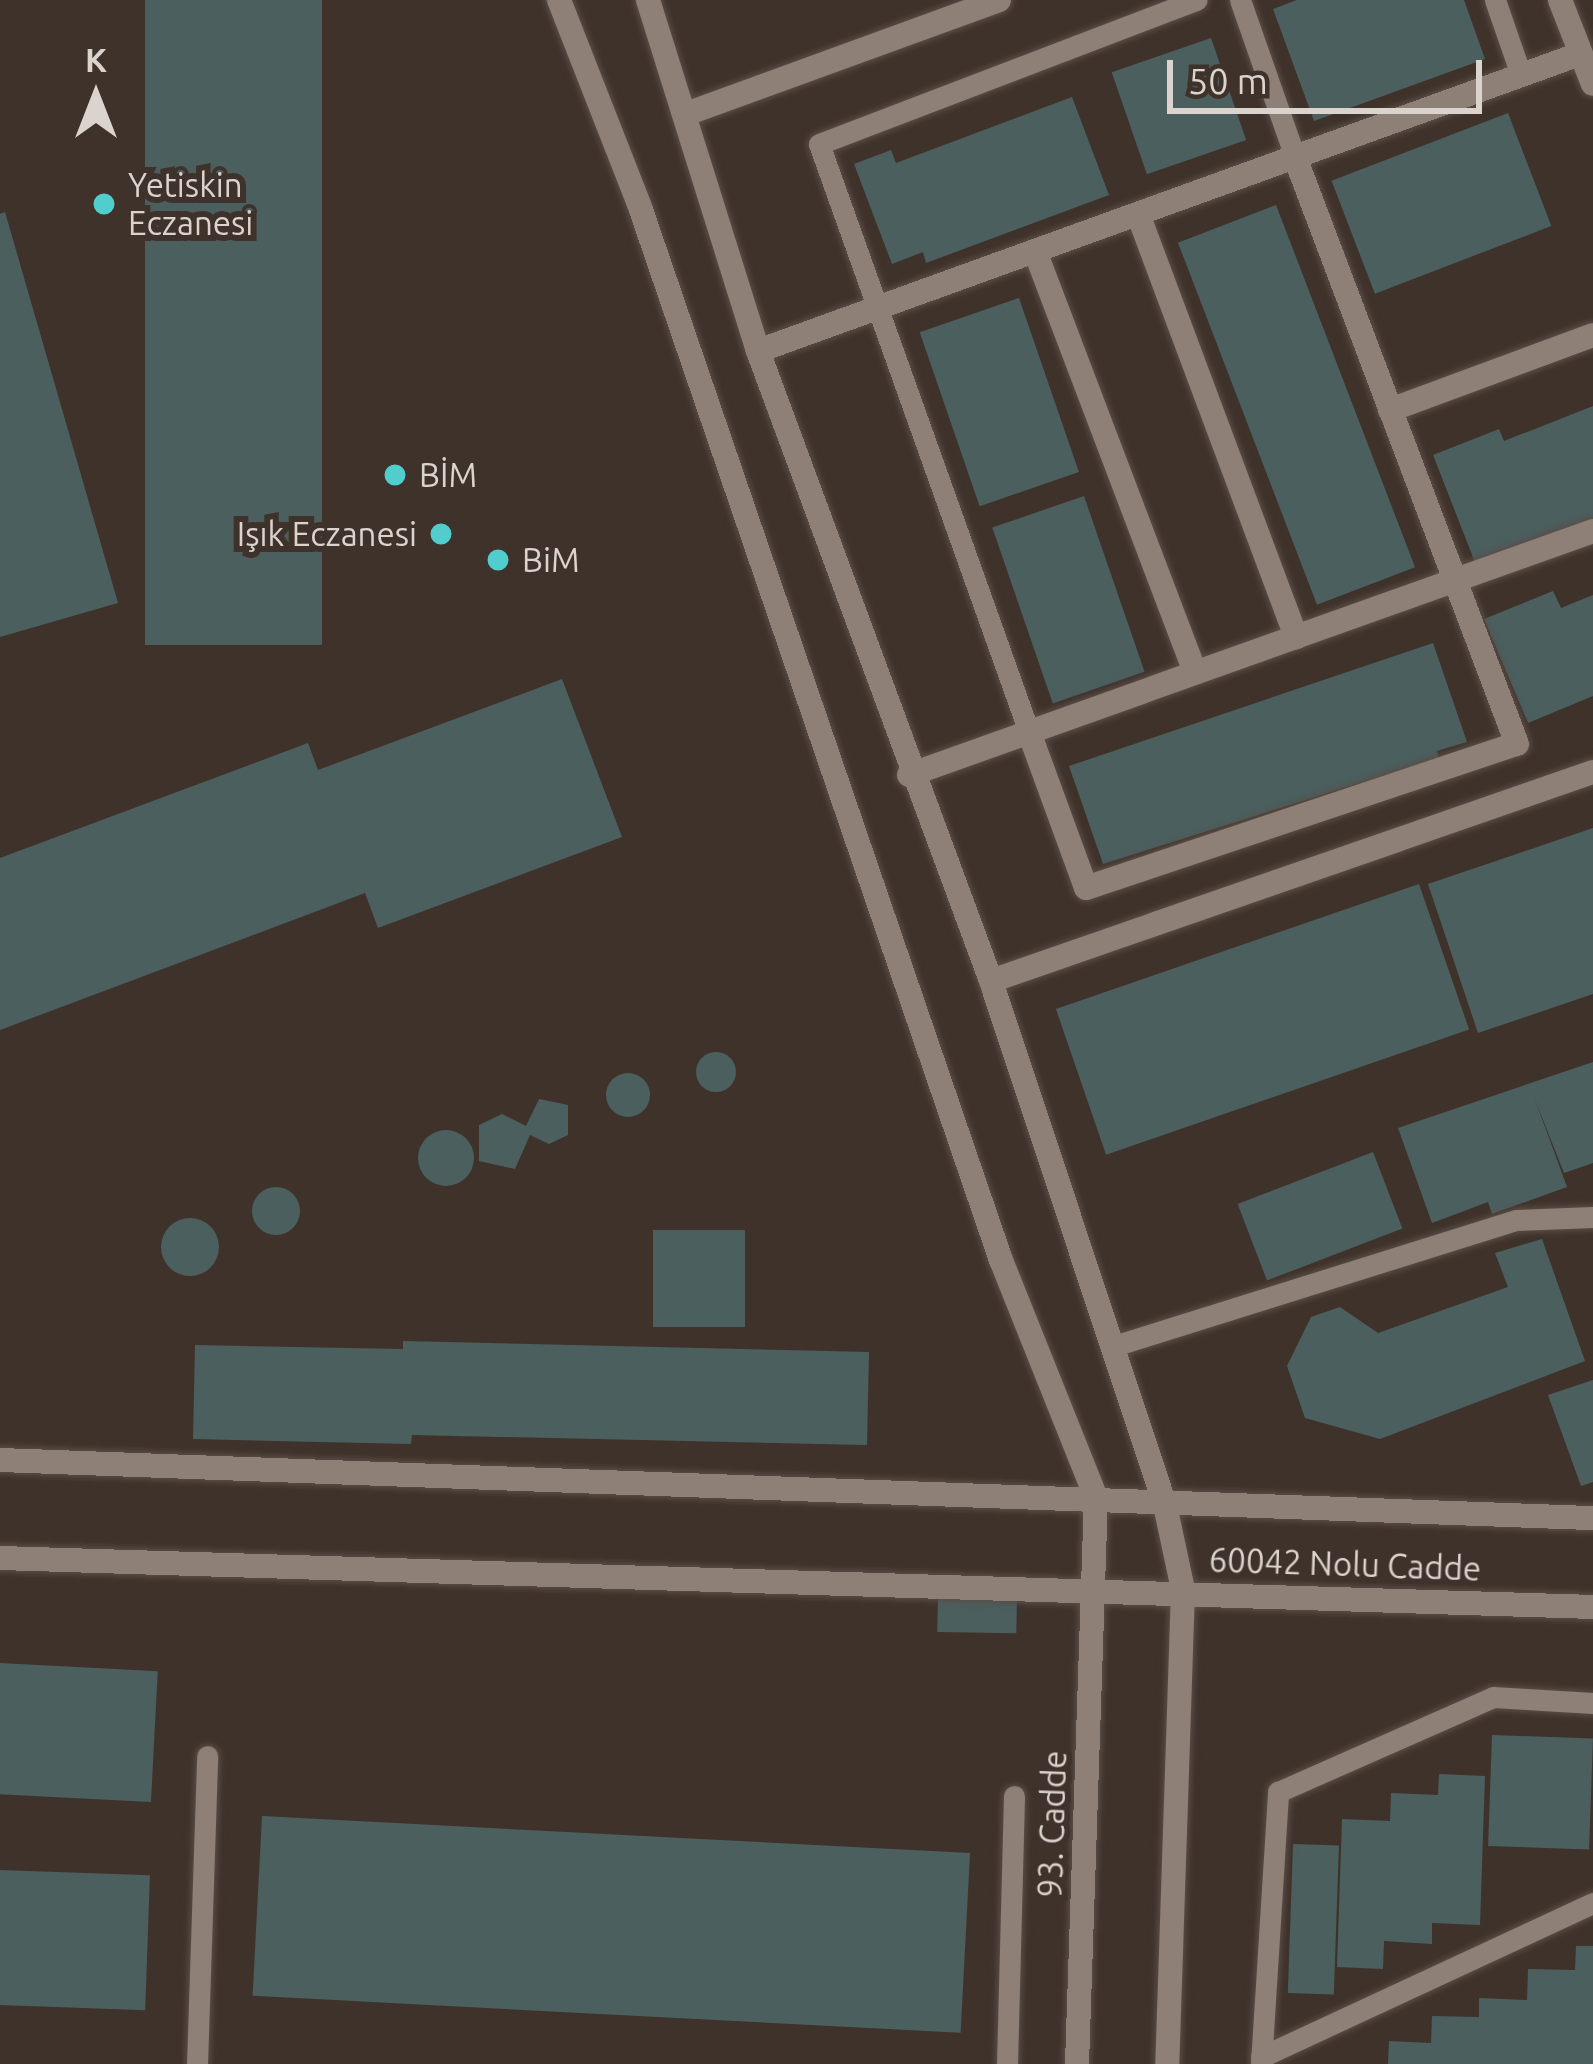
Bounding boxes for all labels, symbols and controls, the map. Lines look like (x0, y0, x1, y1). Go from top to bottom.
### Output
north arrow (36, 36, 156, 156)
scale bar (1173, 36, 1488, 110)
text: K (85, 41, 107, 78)
text: 50 m (1188, 60, 1268, 101)
place label: Yetiskin Eczanesi (128, 165, 253, 243)
marker: Yetiskin Eczanesi (91, 191, 117, 217)
place label: BİM (419, 455, 477, 495)
marker: BİM (382, 462, 408, 488)
place label: Işık Eczanesi (237, 514, 417, 554)
marker: Işık Eczanesi (428, 521, 454, 547)
place label: BiM (522, 540, 580, 580)
marker: BiM (485, 547, 511, 573)
street label: 60042 Nolu Cadde (1208, 1539, 1482, 1589)
street label: 93. Cadde (1030, 1750, 1074, 1898)

